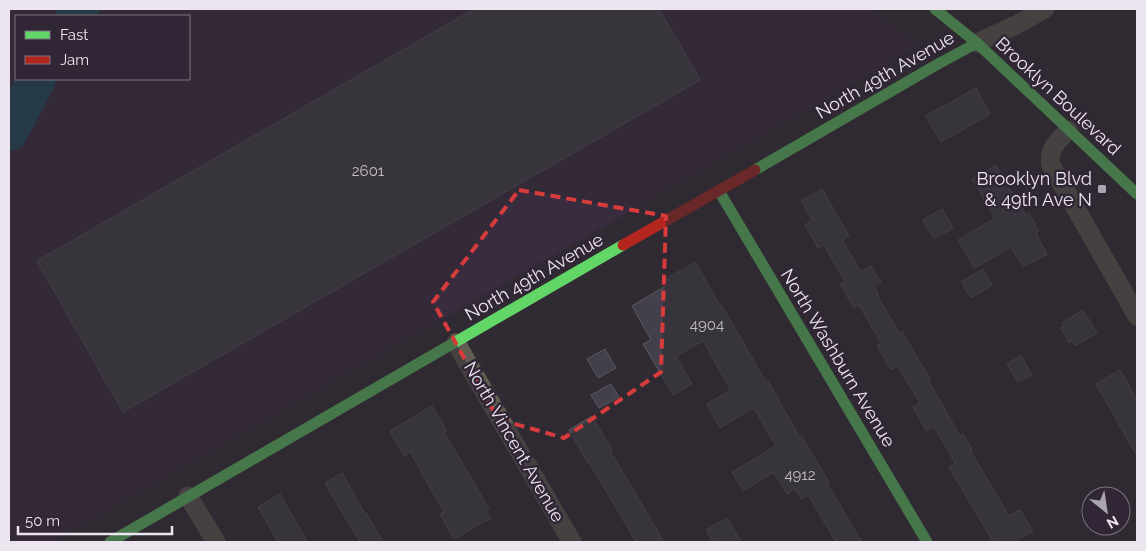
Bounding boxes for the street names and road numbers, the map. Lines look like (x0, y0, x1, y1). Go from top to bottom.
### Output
street label: North 49th Avenue (812, 26, 958, 123)
street label: Brooklyn Boulevard (991, 32, 1125, 159)
street label: North 49th Avenue (461, 228, 607, 325)
street label: North Washburn Avenue (777, 265, 900, 451)
street label: North Vincent Avenue (460, 358, 569, 526)

